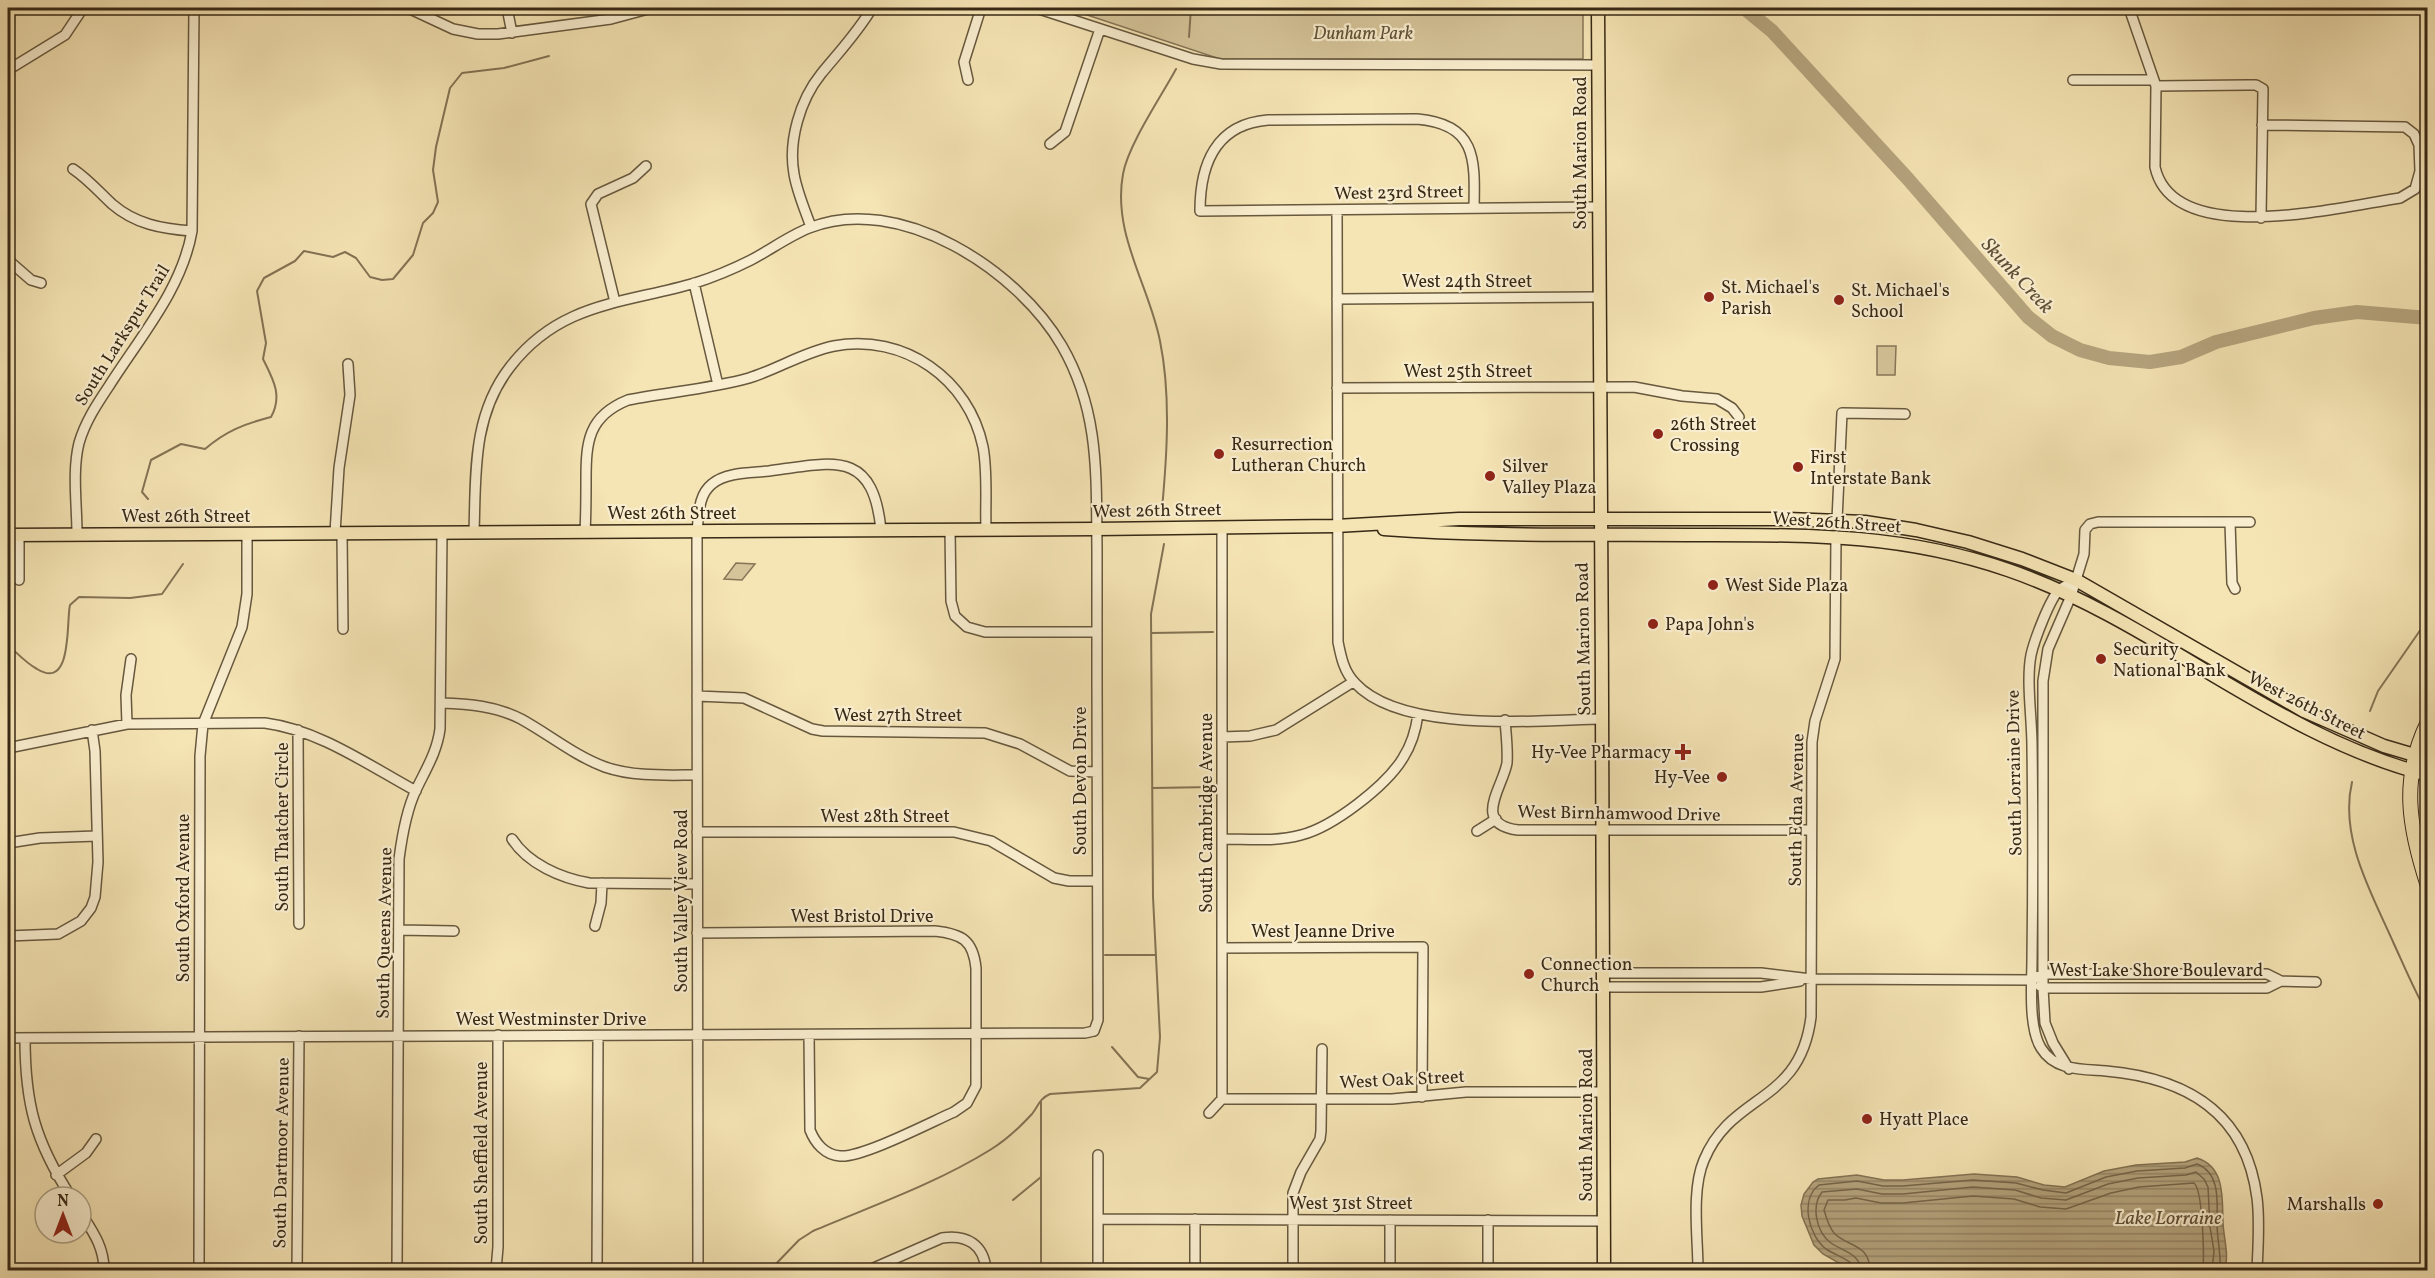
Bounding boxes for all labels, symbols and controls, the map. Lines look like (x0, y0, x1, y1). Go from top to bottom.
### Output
park label: Dunham Park (1313, 22, 1413, 47)
street label: South Marion Road (1569, 76, 1594, 230)
street label: West 23rd Street (1334, 180, 1464, 207)
water label: Skunk Creek (1974, 232, 2059, 321)
street label: South Larkspur Trail (70, 260, 177, 411)
street label: West 24th Street (1402, 270, 1532, 295)
place label: St. Michael's Parish (1721, 276, 1820, 322)
place label: St. Michael's School (1851, 279, 1950, 325)
marker: St. Michael's Parish (1702, 290, 1716, 304)
marker: St. Michael's School (1832, 293, 1846, 307)
street label: West 25th Street (1404, 360, 1532, 385)
place label: 26th Street Crossing (1670, 413, 1757, 459)
marker: 26th Street Crossing (1651, 427, 1665, 441)
place label: Resurrection Lutheran Church (1231, 433, 1366, 479)
place label: First Interstate Bank (1810, 446, 1931, 492)
marker: Resurrection Lutheran Church (1212, 447, 1226, 461)
place label: Silver Valley Plaza (1502, 455, 1596, 501)
marker: First Interstate Bank (1791, 460, 1805, 474)
marker: Silver Valley Plaza (1483, 469, 1497, 483)
street label: West 26th Street (1092, 498, 1222, 525)
street label: West 26th Street (607, 502, 737, 527)
street label: West 26th Street (121, 505, 251, 530)
street label: West 26th Street (1771, 507, 1902, 540)
street label: South Marion Road (1571, 562, 1598, 716)
place label: West Side Plaza (1725, 574, 1848, 599)
marker: West Side Plaza (1706, 578, 1720, 592)
place label: Papa John's (1665, 613, 1754, 638)
marker: Papa John's (1646, 617, 1660, 631)
place label: Security National Bank (2113, 638, 2226, 684)
marker: Security National Bank (2094, 652, 2108, 666)
street label: West 26th Street (2243, 666, 2370, 747)
street label: South Lorraine Drive (2002, 690, 2029, 856)
street label: West 27th Street (834, 704, 962, 729)
street label: South Devon Drive (1069, 706, 1094, 856)
street label: South Cambridge Avenue (1195, 713, 1220, 913)
street label: South Edna Avenue (1784, 733, 1811, 887)
place label: Hy-Vee Pharmacy (1531, 741, 1671, 766)
street label: South Thatcher Circle (271, 742, 296, 912)
marker: Hy-Vee Pharmacy (1676, 745, 1690, 759)
place label: Hy-Vee (1654, 766, 1710, 791)
marker: Hy-Vee (1715, 770, 1729, 784)
street label: West Birnhamwood Drive (1517, 800, 1721, 829)
street label: West 28th Street (820, 805, 950, 830)
street label: South Valley View Road (670, 809, 695, 993)
street label: South Oxford Avenue (172, 814, 197, 982)
street label: South Queens Avenue (372, 847, 399, 1019)
street label: West Bristol Drive (790, 905, 934, 930)
street label: West Jeanne Drive (1251, 920, 1395, 945)
place label: Connection Church (1541, 953, 1633, 999)
street label: West Lake Shore Boulevard (2049, 959, 2263, 984)
marker: Connection Church (1522, 967, 1536, 981)
street label: West Westminster Drive (456, 1008, 646, 1033)
street label: South Marion Road (1575, 1048, 1600, 1202)
street label: South Dartmoor Avenue (268, 1057, 297, 1249)
street label: South Sheffield Avenue (470, 1061, 495, 1245)
street label: West Oak Street (1339, 1065, 1465, 1096)
place label: Hyatt Place (1879, 1108, 1968, 1133)
marker: Hyatt Place (1860, 1112, 1874, 1126)
north arrow (33, 1185, 93, 1245)
text: N (57, 1191, 69, 1213)
street label: West 31st Street (1289, 1192, 1413, 1217)
place label: Marshalls (2287, 1193, 2366, 1218)
marker: Marshalls (2371, 1197, 2385, 1211)
water label: Lake Lorraine (2115, 1205, 2222, 1233)

